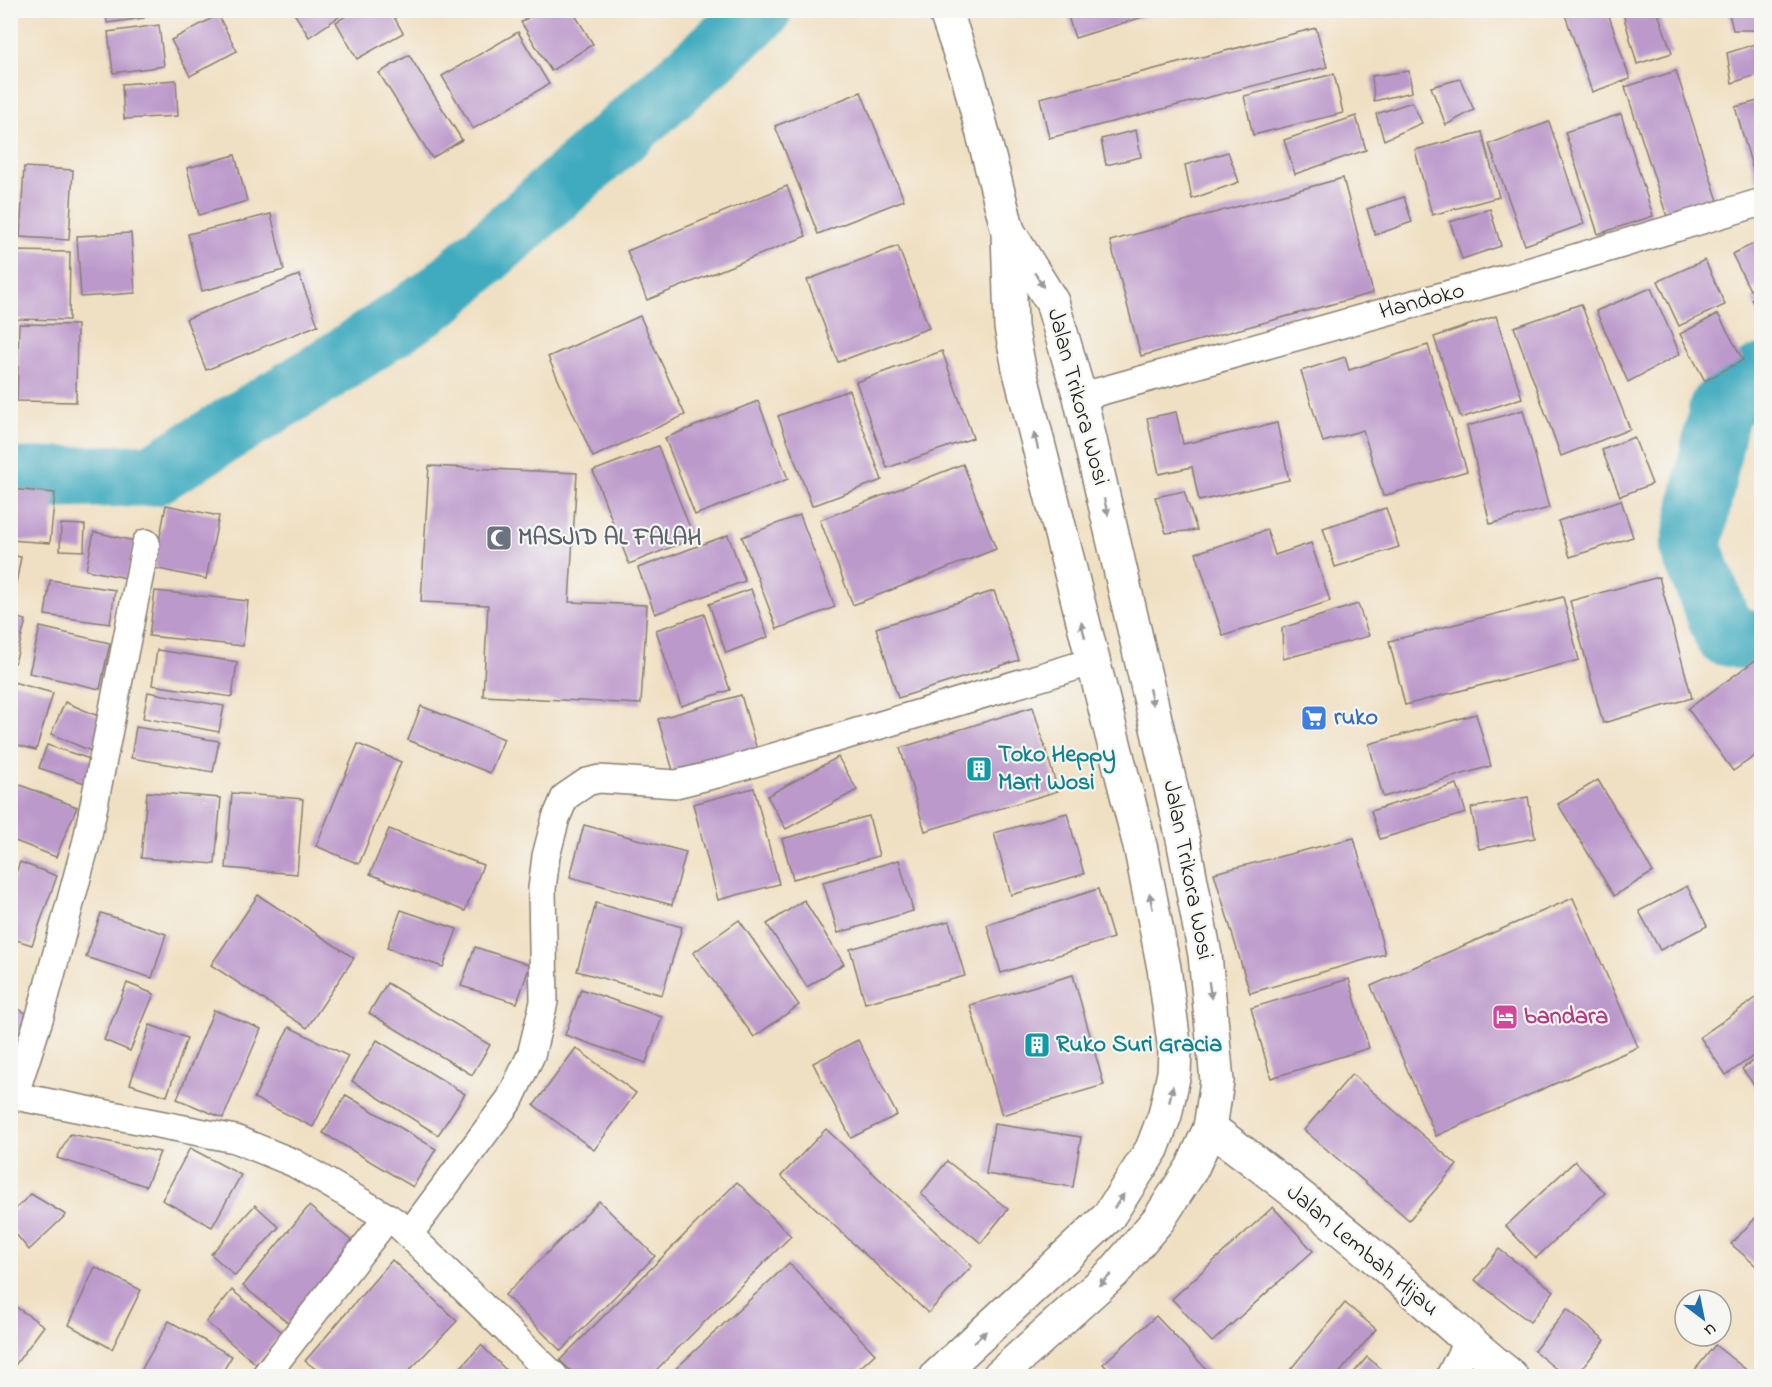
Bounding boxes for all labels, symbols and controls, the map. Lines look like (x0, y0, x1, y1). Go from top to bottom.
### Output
one-way arrow (1034, 272, 1045, 288)
street label: Handoko (1375, 274, 1469, 330)
street label: Jalan Trikora Wosi (1037, 305, 1117, 489)
one-way arrow (1031, 432, 1041, 450)
one-way arrow (1102, 497, 1112, 516)
place label: MASJID AL FALAH (518, 521, 701, 556)
mosque icon: MASJID AL FALAH (484, 523, 514, 553)
one-way arrow (1078, 621, 1088, 639)
one-way arrow (1146, 687, 1156, 706)
place label: ruko (1334, 701, 1378, 736)
supermarket icon: ruko (1299, 703, 1329, 733)
place label: Toko Heppy Mart Wosi (998, 738, 1116, 801)
building icon: Toko Heppy Mart Wosi (964, 754, 994, 784)
street label: Jalan Trikora Wosi (1152, 777, 1222, 963)
one-way arrow (1146, 891, 1155, 910)
one-way arrow (1206, 981, 1215, 1000)
place label: bandara (1524, 1000, 1608, 1035)
hotel icon: bandara (1490, 1002, 1520, 1032)
place label: Ruko Suri Gracia (1056, 1028, 1222, 1063)
building icon: Ruko Suri Gracia (1022, 1030, 1052, 1060)
one-way arrow (1167, 1084, 1176, 1103)
street label: Jalan Lembah Hijau (1278, 1176, 1446, 1326)
one-way arrow (1113, 1193, 1125, 1209)
one-way arrow (1098, 1273, 1113, 1286)
north arrow (1673, 1288, 1733, 1348)
text: U (1699, 1316, 1721, 1342)
one-way arrow (972, 1331, 987, 1344)

